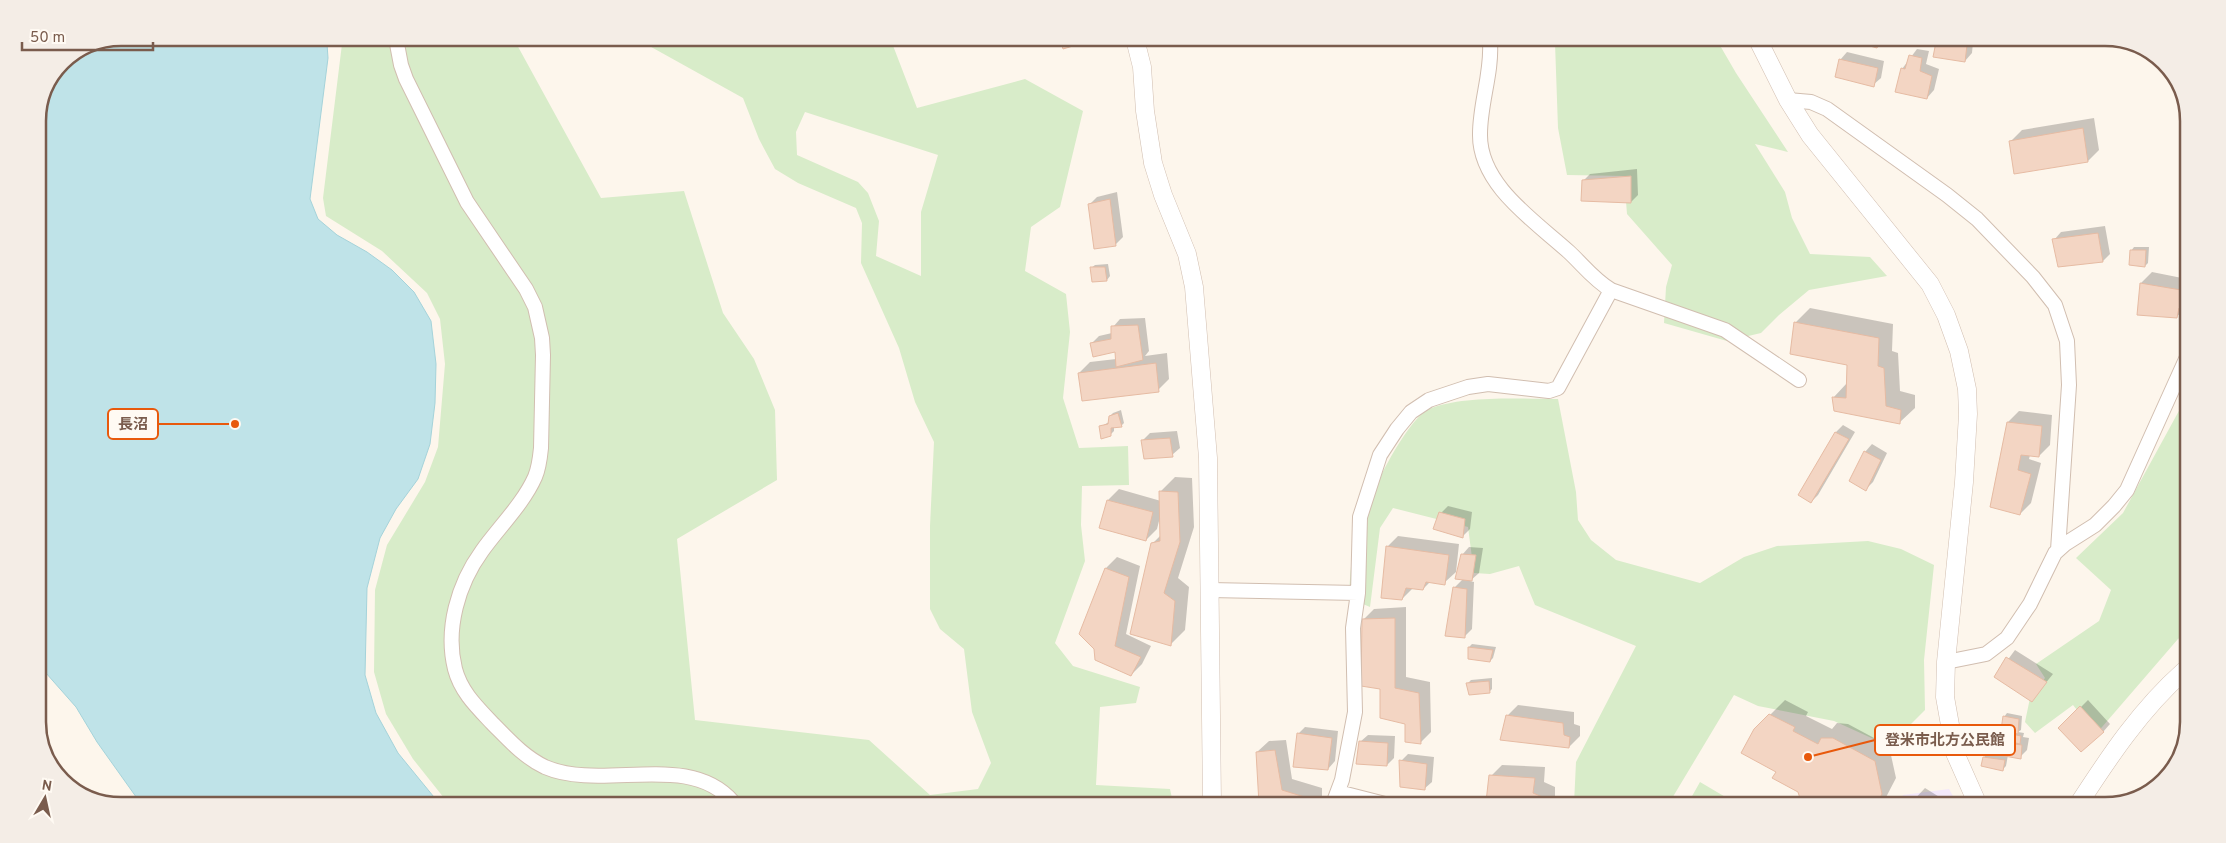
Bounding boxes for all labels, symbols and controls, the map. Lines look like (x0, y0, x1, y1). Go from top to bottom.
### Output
scale bar (22, 20, 154, 52)
text: 50 m (30, 29, 65, 48)
callout: 長沼 (108, 409, 158, 439)
text: 長沼 (118, 416, 148, 435)
callout: 登米市北方公民館 (1875, 725, 2015, 755)
text: 登米市北方公民館 (1885, 732, 2005, 751)
north arrow (20, 773, 70, 823)
text: N (40, 777, 53, 796)

